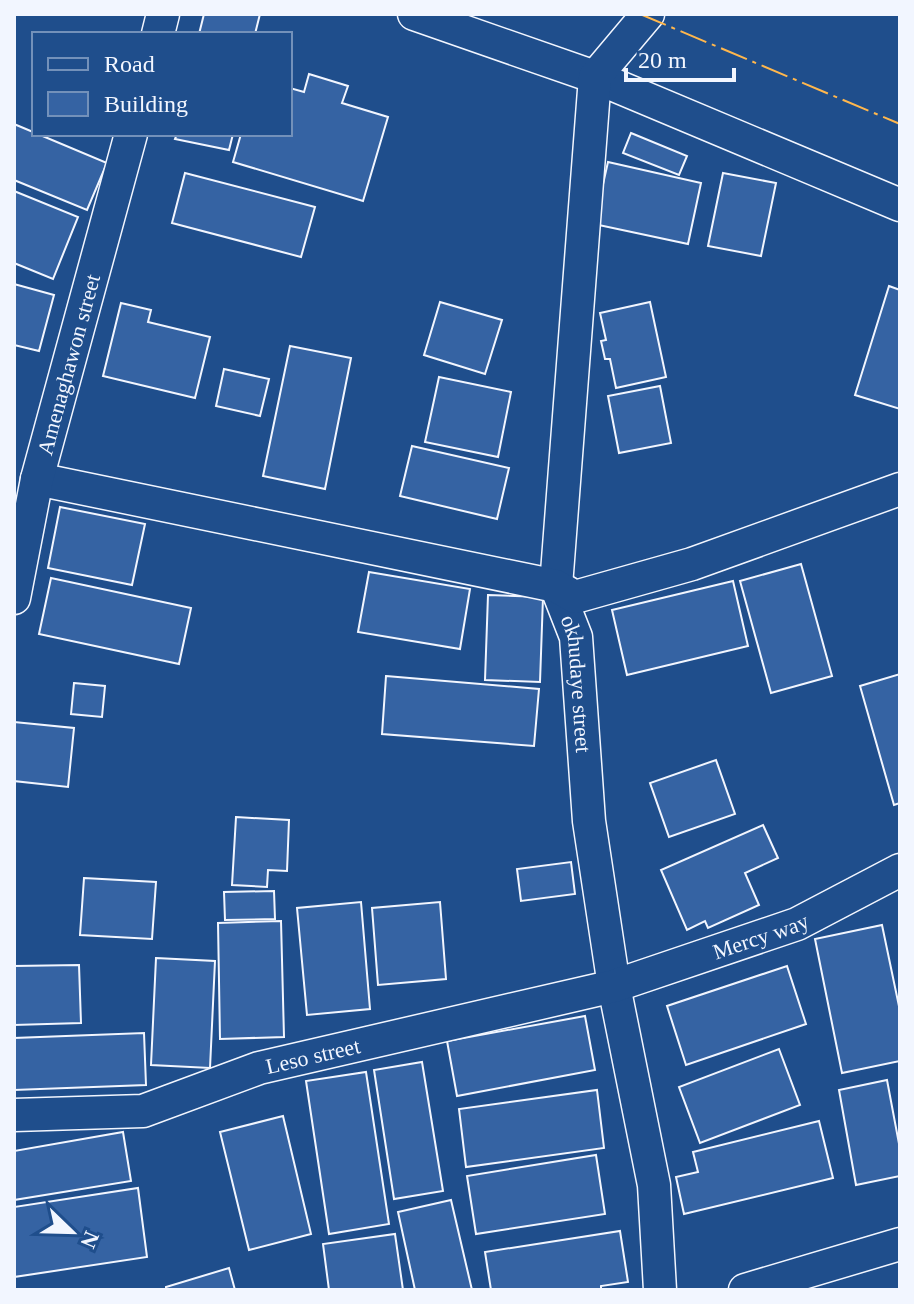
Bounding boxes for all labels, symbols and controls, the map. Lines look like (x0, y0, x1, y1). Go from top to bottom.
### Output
legend (32, 32, 292, 136)
scale bar (626, 32, 734, 82)
text: 20 m (638, 47, 687, 73)
text: Road (104, 51, 155, 77)
text: Building (104, 91, 188, 117)
street label: Amenaghawon street (32, 271, 105, 458)
street label: okhudaye street (556, 611, 597, 753)
street label: Mercy way (710, 908, 813, 964)
street label: Leso street (263, 1033, 362, 1079)
north arrow (32, 1192, 112, 1272)
text: N (75, 1227, 105, 1252)

